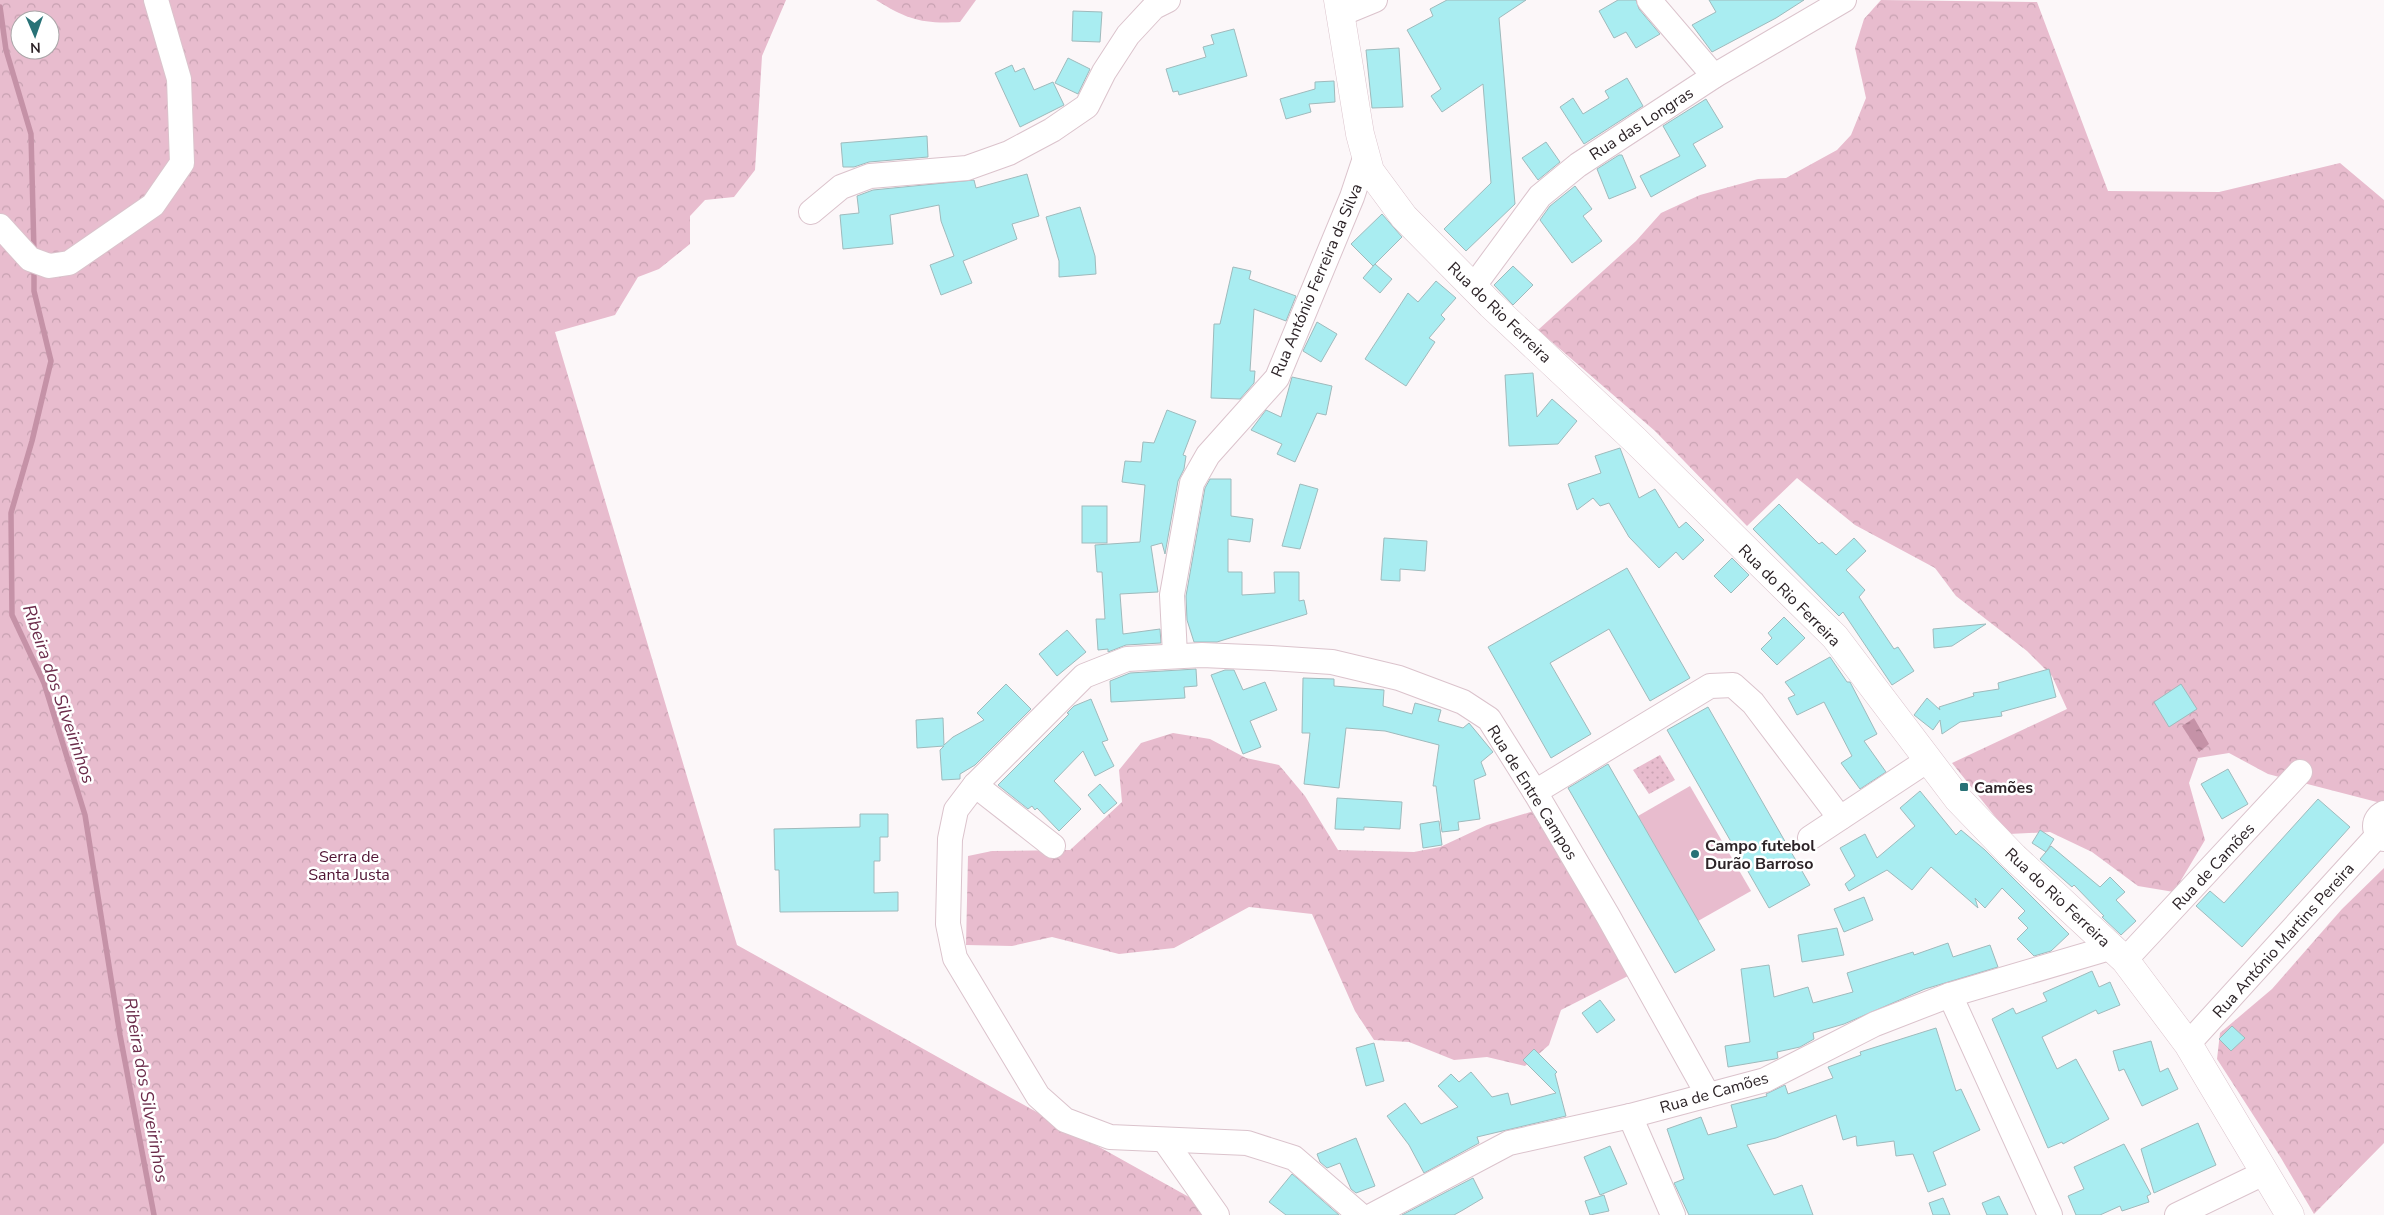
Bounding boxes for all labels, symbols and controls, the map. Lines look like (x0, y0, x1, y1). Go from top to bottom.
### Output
north arrow (10, 10, 60, 60)
text: N (30, 38, 41, 57)
street label: Rua das Longras (1585, 82, 1698, 166)
street label: Rua António Ferreira da Silva (1266, 180, 1368, 381)
street label: Rua do Rio Ferreira (1442, 257, 1556, 368)
street label: Rua do Rio Ferreira (1733, 540, 1845, 652)
water label: Ribeira dos Silveirinhos (17, 601, 101, 787)
street label: Rua de Entre Campos (1482, 721, 1583, 864)
place label: Camões (1974, 777, 2033, 799)
marker: Camões (1958, 781, 1970, 793)
street label: Rua de Camões (2167, 818, 2260, 915)
place label: Campo futebol Durão Barroso (1705, 835, 1815, 875)
street label: Rua do Rio Ferreira (2000, 843, 2115, 952)
park label: Serra de Santa Justa (308, 846, 390, 886)
marker: Campo futebol Durão Barroso (1689, 848, 1701, 860)
street label: Rua António Martins Pereira (2208, 858, 2360, 1023)
water label: Ribeira dos Silveirinhos (118, 995, 174, 1185)
street label: Rua de Camões (1657, 1067, 1771, 1119)

